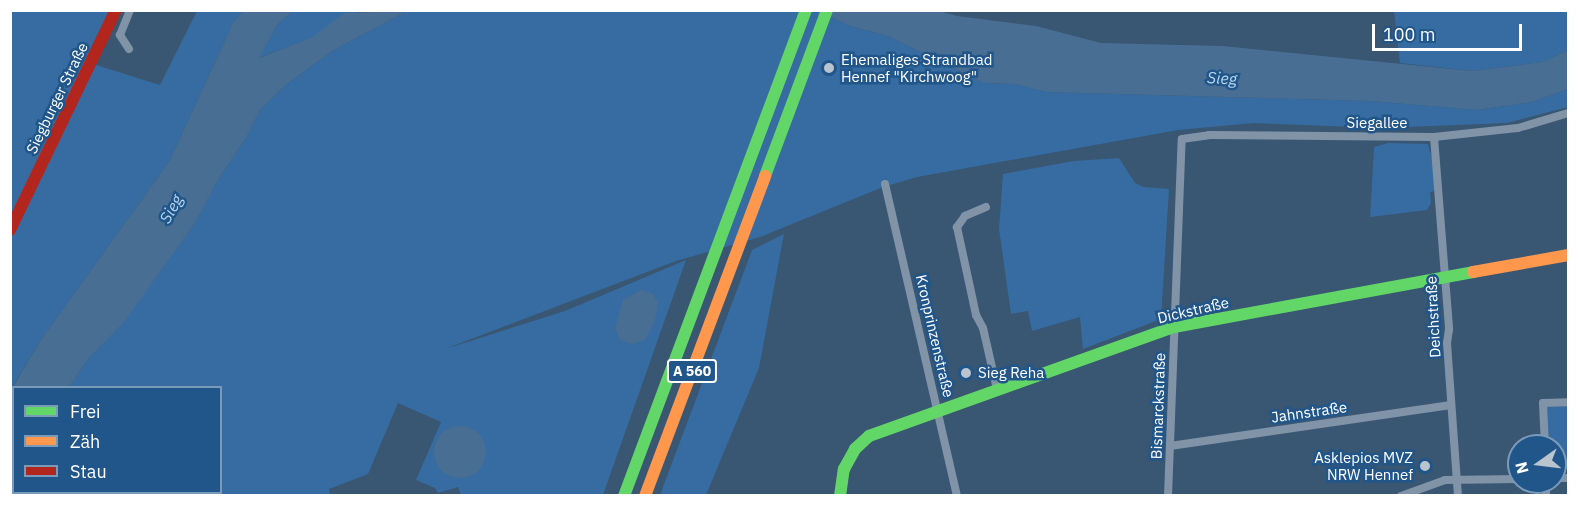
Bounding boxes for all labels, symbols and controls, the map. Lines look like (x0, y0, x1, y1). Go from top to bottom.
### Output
scale bar (1375, 12, 1525, 50)
text: 100 m (1383, 23, 1435, 46)
street label: Siegburger Straße (22, 40, 92, 156)
place label: Ehemaliges Strandbad Hennef "Kirchwoog" (841, 50, 992, 85)
marker: Ehemaliges Strandbad Hennef "Kirchwoog" (822, 61, 836, 75)
water label: Sieg (1207, 68, 1237, 88)
street label: Siegallee (1346, 114, 1408, 132)
water label: Sieg (155, 191, 187, 227)
street label: Kronprinzenstraße (912, 273, 958, 399)
street label: Deichstraße (1422, 276, 1444, 358)
street label: Dickstraße (1155, 293, 1231, 327)
street label: Bismarckstraße (1147, 352, 1169, 460)
road number: A 560 (666, 360, 718, 382)
place label: Sieg Reha (978, 364, 1044, 382)
marker: Sieg Reha (959, 366, 973, 380)
legend (12, 386, 222, 494)
street label: Jahnstraße (1270, 398, 1348, 426)
text: Frei (70, 400, 101, 423)
text: Zäh (70, 430, 100, 453)
north arrow (1507, 434, 1567, 494)
place label: Asklepios MVZ NRW Hennef (1314, 448, 1413, 483)
marker: Asklepios MVZ NRW Hennef (1418, 459, 1432, 473)
text: Stau (70, 460, 107, 483)
text: N (1510, 460, 1533, 476)

